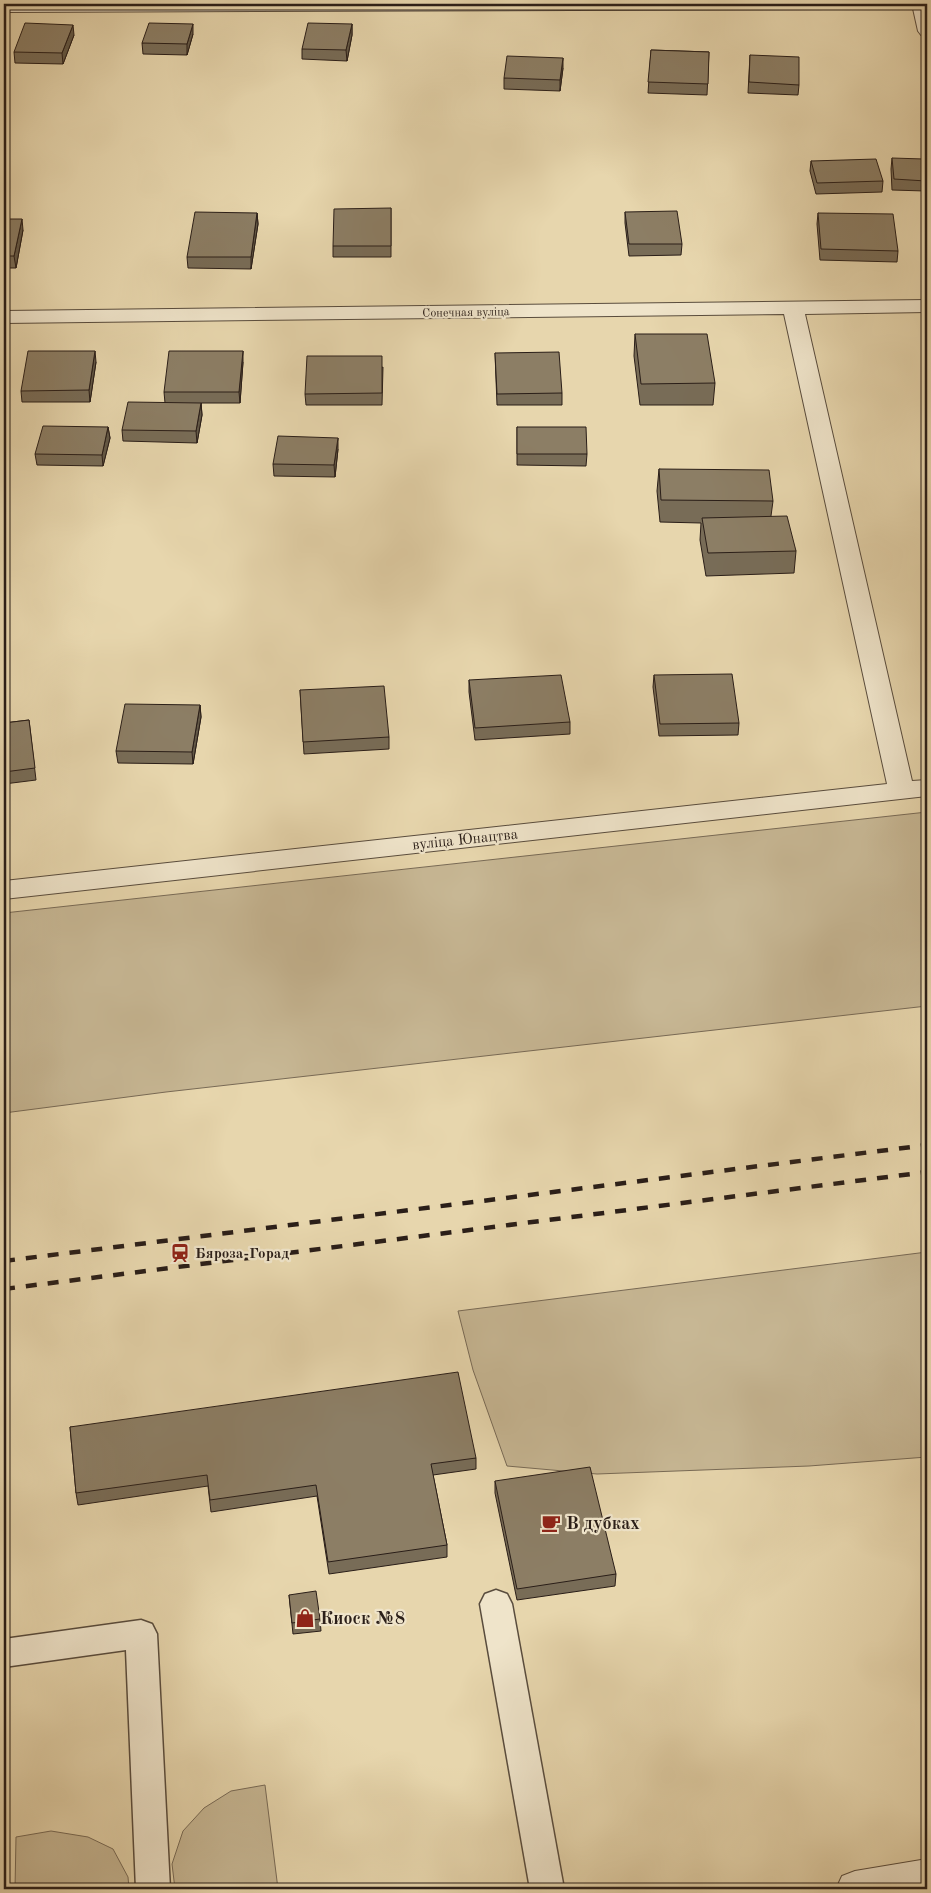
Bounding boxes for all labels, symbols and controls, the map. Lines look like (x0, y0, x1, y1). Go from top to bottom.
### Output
street label: Сонечная вуліца (422, 305, 510, 320)
street label: вуліца Юнацтва (412, 827, 519, 854)
station icon: Бяроза-Горад (169, 1242, 191, 1264)
place label: Бяроза-Горад (195, 1247, 289, 1262)
cafe icon: В дубках (540, 1512, 562, 1534)
place label: В дубках (566, 1515, 640, 1533)
shop icon: Киоск №8 (294, 1607, 316, 1629)
place label: Киоск №8 (320, 1610, 405, 1628)

